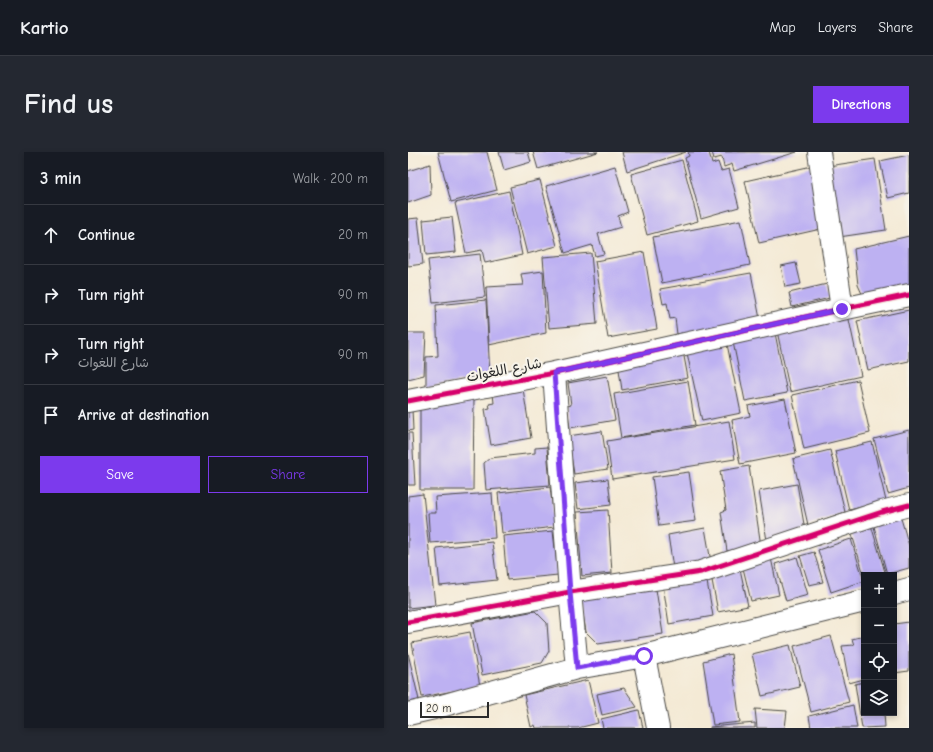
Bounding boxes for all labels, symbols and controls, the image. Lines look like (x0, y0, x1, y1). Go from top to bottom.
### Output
text: Kartio (20, 17, 69, 39)
text: Map (769, 19, 796, 36)
text: Layers (818, 19, 856, 36)
text: Share (878, 19, 913, 36)
button: Directions (813, 86, 909, 123)
text: Find us (24, 88, 113, 120)
text: 3 min (40, 169, 81, 188)
text: Walk · 200 m (293, 171, 368, 186)
icon: ahead (40, 224, 62, 246)
text: Continue (78, 226, 135, 244)
text: 20 m (338, 227, 368, 242)
icon: right (40, 284, 62, 306)
text: Turn right (78, 286, 144, 304)
text: 90 m (338, 287, 368, 302)
route end (833, 300, 851, 318)
text: Turn right (78, 335, 144, 353)
icon: right (40, 344, 62, 366)
text: 90 m (338, 347, 368, 362)
street label: شارع اللغوات (465, 354, 543, 387)
text: شارع اللغوات (78, 355, 149, 370)
icon: arrive (40, 404, 62, 426)
text: Arrive at destination (78, 406, 209, 424)
button: Save (40, 456, 200, 493)
button: Share (208, 456, 368, 493)
map controls (861, 572, 897, 716)
button: + (861, 572, 897, 608)
button: − (861, 608, 897, 644)
button: locate (861, 644, 897, 680)
route start (635, 647, 653, 665)
button: layers (861, 680, 897, 716)
scale bar (420, 700, 489, 719)
text: 20 m (426, 702, 451, 715)

